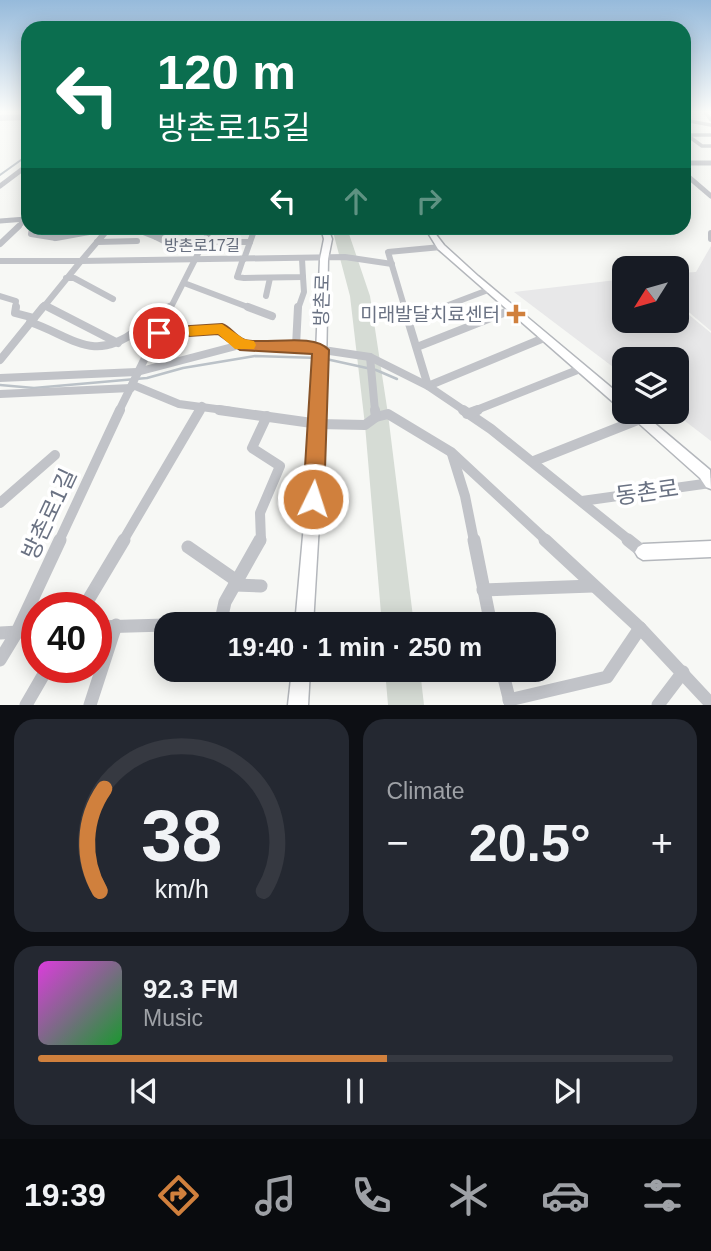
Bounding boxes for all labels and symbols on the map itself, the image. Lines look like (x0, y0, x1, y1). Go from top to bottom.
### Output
street label: 방촌로17길 (164, 237, 240, 254)
north arrow (612, 256, 690, 332)
street label: 방촌로 (311, 273, 333, 327)
pin (129, 303, 189, 363)
place label: 미래발달치료센터 (360, 304, 500, 325)
marker: 미래발달치료센터 (506, 304, 526, 324)
position arrow (276, 462, 350, 536)
street label: 방촌로1길 (17, 464, 81, 564)
street label: 동촌로 (614, 475, 680, 509)
speed limit sign: 40 (21, 592, 112, 683)

